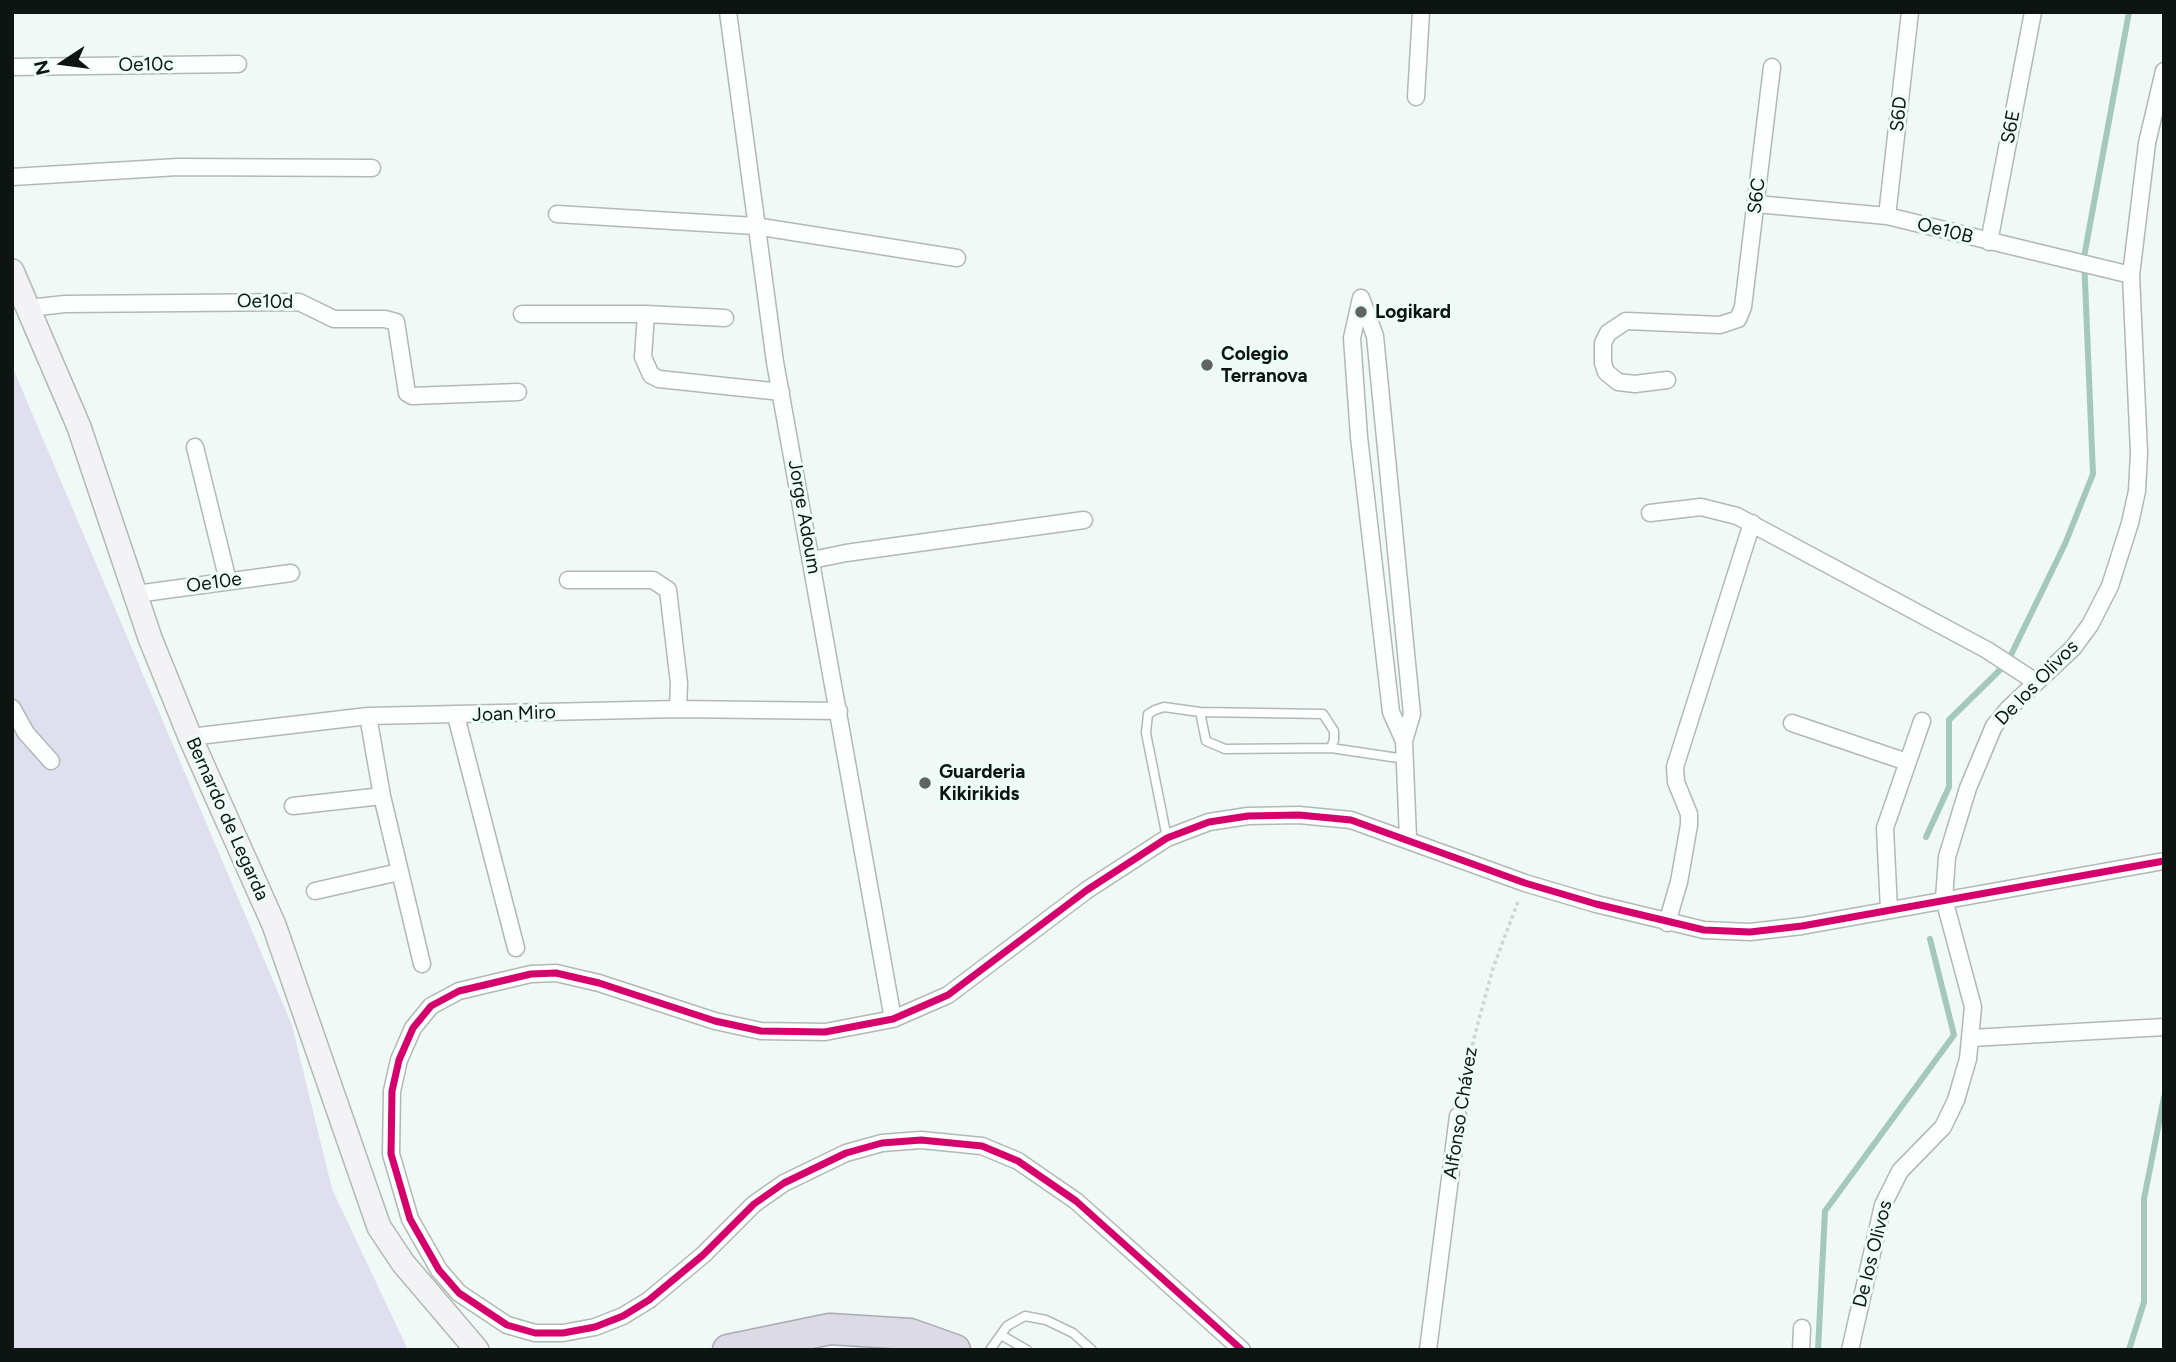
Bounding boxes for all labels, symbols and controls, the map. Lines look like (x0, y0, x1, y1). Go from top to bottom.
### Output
north arrow (28, 28, 98, 98)
street label: Oe10c (118, 53, 174, 77)
text: N (29, 58, 55, 78)
street label: S6D (1886, 95, 1912, 133)
street label: S6E (1997, 108, 2025, 146)
street label: S6C (1743, 177, 1771, 215)
street label: Oe10B (1915, 213, 1975, 249)
street label: Oe10d (237, 290, 293, 314)
place label: Logikard (1375, 301, 1451, 323)
marker: Logikard (1353, 304, 1369, 320)
place label: Colegio Terranova (1221, 343, 1308, 387)
marker: Colegio Terranova (1199, 357, 1215, 373)
street label: Jorge Adoum (783, 458, 825, 576)
street label: Oe10e (185, 568, 243, 598)
street label: De los Olivos (1991, 636, 2083, 730)
street label: Joan Miro (472, 701, 556, 727)
street label: Bernardo de Legarda (181, 734, 273, 904)
place label: Guarderia Kikirikids (939, 761, 1025, 805)
marker: Guarderia Kikirikids (917, 775, 933, 791)
street label: Alfonso Chávez (1439, 1045, 1483, 1181)
street label: De los Olivos (1849, 1198, 1897, 1310)

